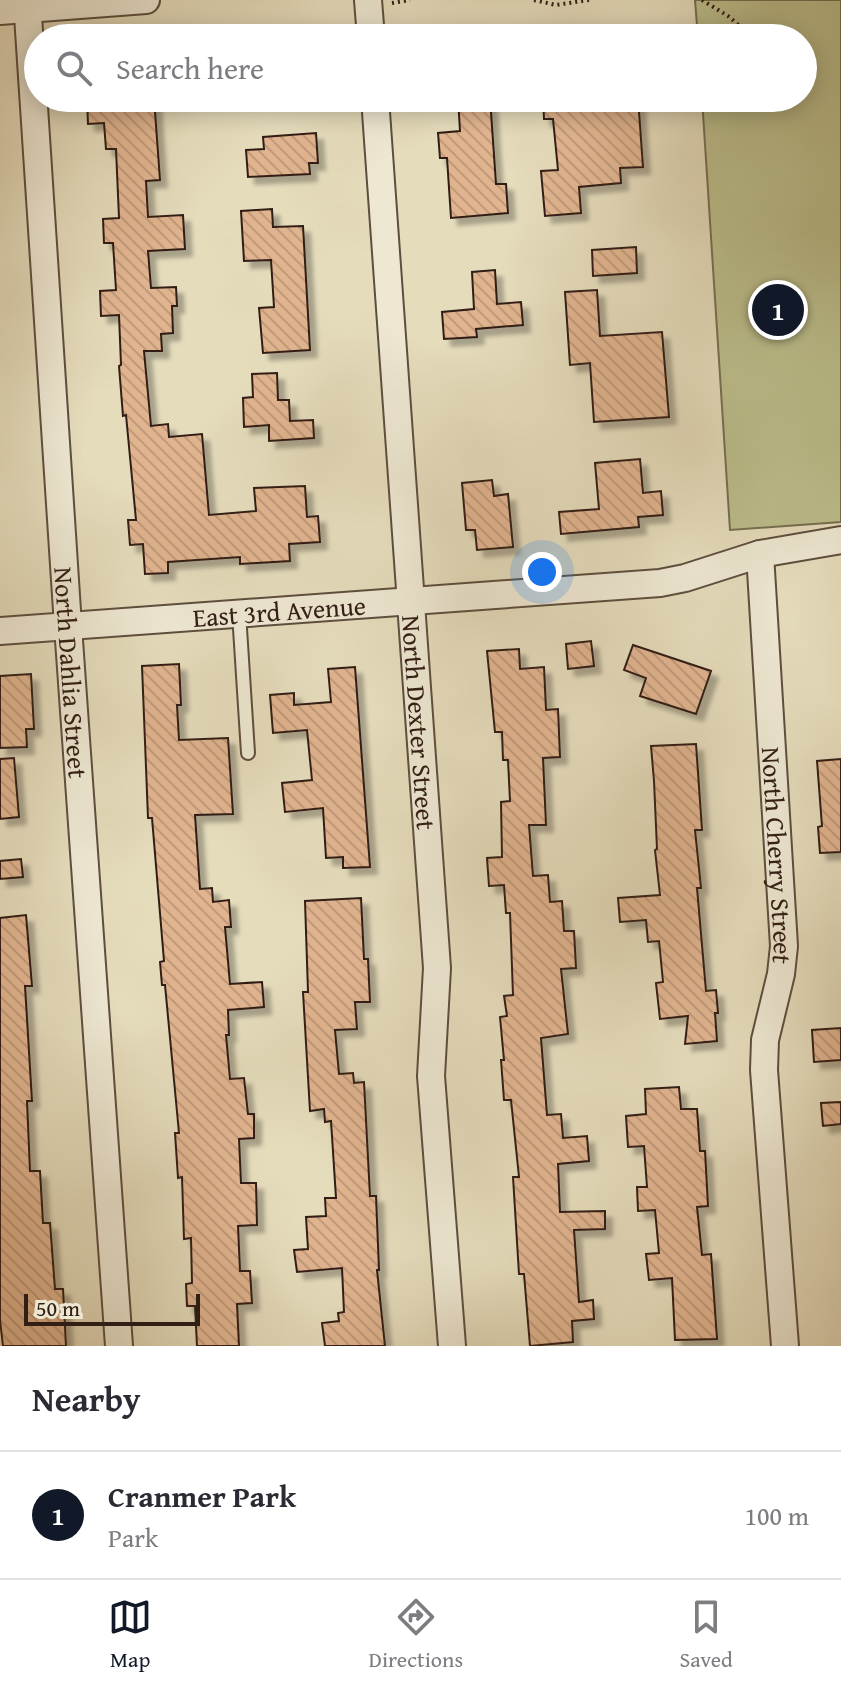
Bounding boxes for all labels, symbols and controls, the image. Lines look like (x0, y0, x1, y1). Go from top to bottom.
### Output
search box (24, 24, 817, 112)
icon: search (52, 46, 96, 90)
text: Search here (116, 46, 264, 90)
pin: 1 (752, 280, 804, 340)
your location (522, 552, 562, 592)
street label: North Dahlia Street (45, 566, 98, 780)
street label: East 3rd Avenue (191, 585, 367, 636)
street label: North Dexter Street (392, 614, 447, 831)
street label: North Cherry Street (752, 746, 804, 966)
scale bar (24, 1290, 200, 1326)
text: 50 m (36, 1292, 80, 1324)
text: Nearby (32, 1374, 141, 1423)
text: Cranmer Park (108, 1474, 296, 1518)
text: 1 (51, 1496, 65, 1535)
text: 100 m (744, 1496, 809, 1535)
text: Park (108, 1518, 158, 1557)
tab: Map (108, 1595, 152, 1675)
tab: Directions (369, 1595, 463, 1675)
tab: Saved (680, 1595, 733, 1675)

